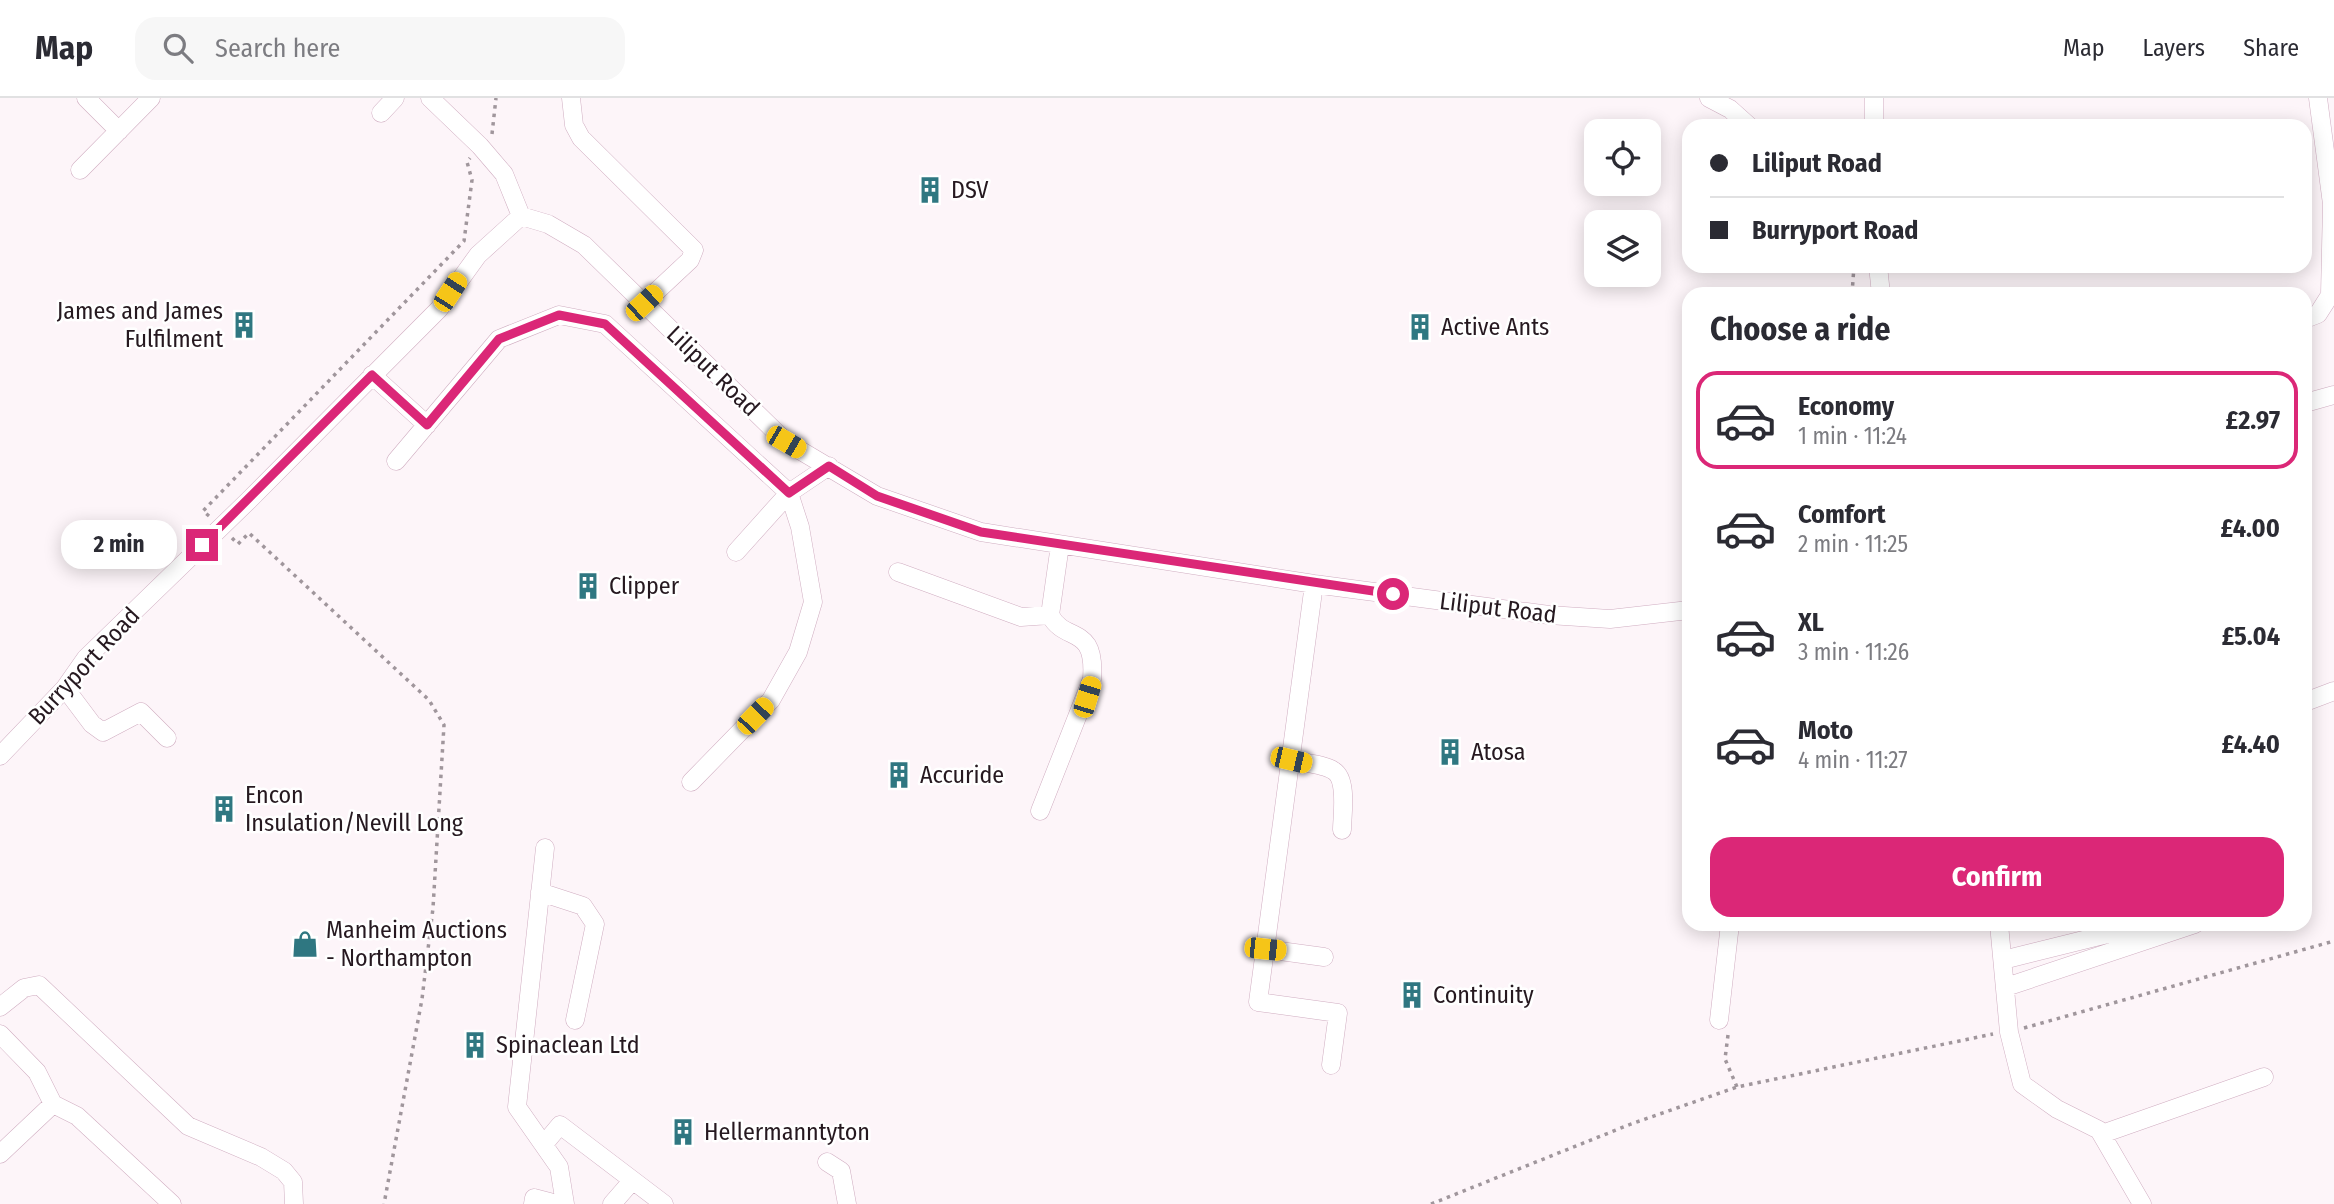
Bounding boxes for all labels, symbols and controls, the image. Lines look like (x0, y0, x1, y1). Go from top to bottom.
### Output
search box (135, 17, 625, 80)
text: Map (35, 28, 93, 68)
icon: search (159, 29, 197, 67)
text: Search here (215, 33, 340, 64)
text: Map (2063, 34, 2105, 62)
text: Layers (2143, 34, 2205, 62)
text: Share (2243, 34, 2299, 62)
map controls (1584, 119, 1661, 287)
button: locate (1584, 119, 1661, 196)
text: Liliput Road (1752, 148, 1882, 179)
building icon: DSV (915, 175, 945, 205)
place label: DSV (951, 176, 989, 204)
button: layers (1584, 210, 1661, 287)
text: Burryport Road (1752, 215, 1919, 246)
car (430, 269, 471, 315)
car (622, 281, 667, 325)
place label: James and James Fulfilment (57, 297, 223, 353)
building icon: James and James Fulfilment (229, 310, 259, 340)
text: Choose a ride (1710, 310, 1891, 348)
building icon: Active Ants (1405, 312, 1435, 342)
place label: Active Ants (1441, 313, 1549, 341)
street label: Liliput Road (661, 320, 765, 422)
icon: car (1714, 389, 1777, 452)
text: Economy (1798, 391, 1894, 422)
text: £2.97 (2226, 405, 2280, 436)
car (763, 422, 810, 462)
text: 1 min · 11:24 (1798, 422, 1907, 450)
icon: car (1714, 497, 1777, 560)
text: Comfort (1798, 499, 1886, 530)
text: £4.00 (2220, 513, 2280, 544)
callout: 2 min (62, 520, 178, 570)
route end (186, 529, 218, 561)
text: 2 min (94, 530, 145, 558)
text: 2 min · 11:25 (1798, 530, 1908, 558)
building icon: Clipper (573, 571, 603, 601)
place label: Clipper (609, 572, 680, 600)
route start (1377, 578, 1409, 610)
street label: Liliput Road (1438, 587, 1558, 629)
street label: Burryport Road (23, 602, 145, 730)
icon: car (1714, 605, 1777, 668)
text: XL (1798, 607, 1824, 638)
text: £5.04 (2222, 621, 2280, 652)
text: 3 min · 11:26 (1798, 638, 1909, 666)
car (1071, 674, 1104, 720)
car (733, 694, 778, 738)
icon: car (1714, 713, 1777, 776)
text: Moto (1798, 715, 1853, 746)
text: £4.40 (2222, 729, 2280, 760)
building icon: Atosa (1435, 737, 1465, 767)
place label: Atosa (1471, 738, 1526, 766)
car (1269, 745, 1314, 775)
text: 4 min · 11:27 (1798, 746, 1908, 774)
building icon: Accuride (884, 760, 914, 790)
place label: Accuride (920, 761, 1004, 789)
place label: Encon Insulation/Nevill Long (245, 781, 464, 837)
building icon: Encon Insulation/Nevill Long (209, 794, 239, 824)
button: Confirm (1710, 837, 2284, 917)
place label: Manheim Auctions - Northampton (326, 916, 507, 972)
shop icon: Manheim Auctions - Northampton (290, 929, 320, 959)
car (1244, 936, 1287, 962)
building icon: Continuity (1397, 980, 1427, 1010)
place label: Continuity (1433, 981, 1534, 1009)
building icon: Spinaclean Ltd (460, 1030, 490, 1060)
place label: Spinaclean Ltd (496, 1031, 640, 1059)
building icon: Hellermanntyton (668, 1117, 698, 1147)
place label: Hellermanntyton (704, 1118, 870, 1146)

